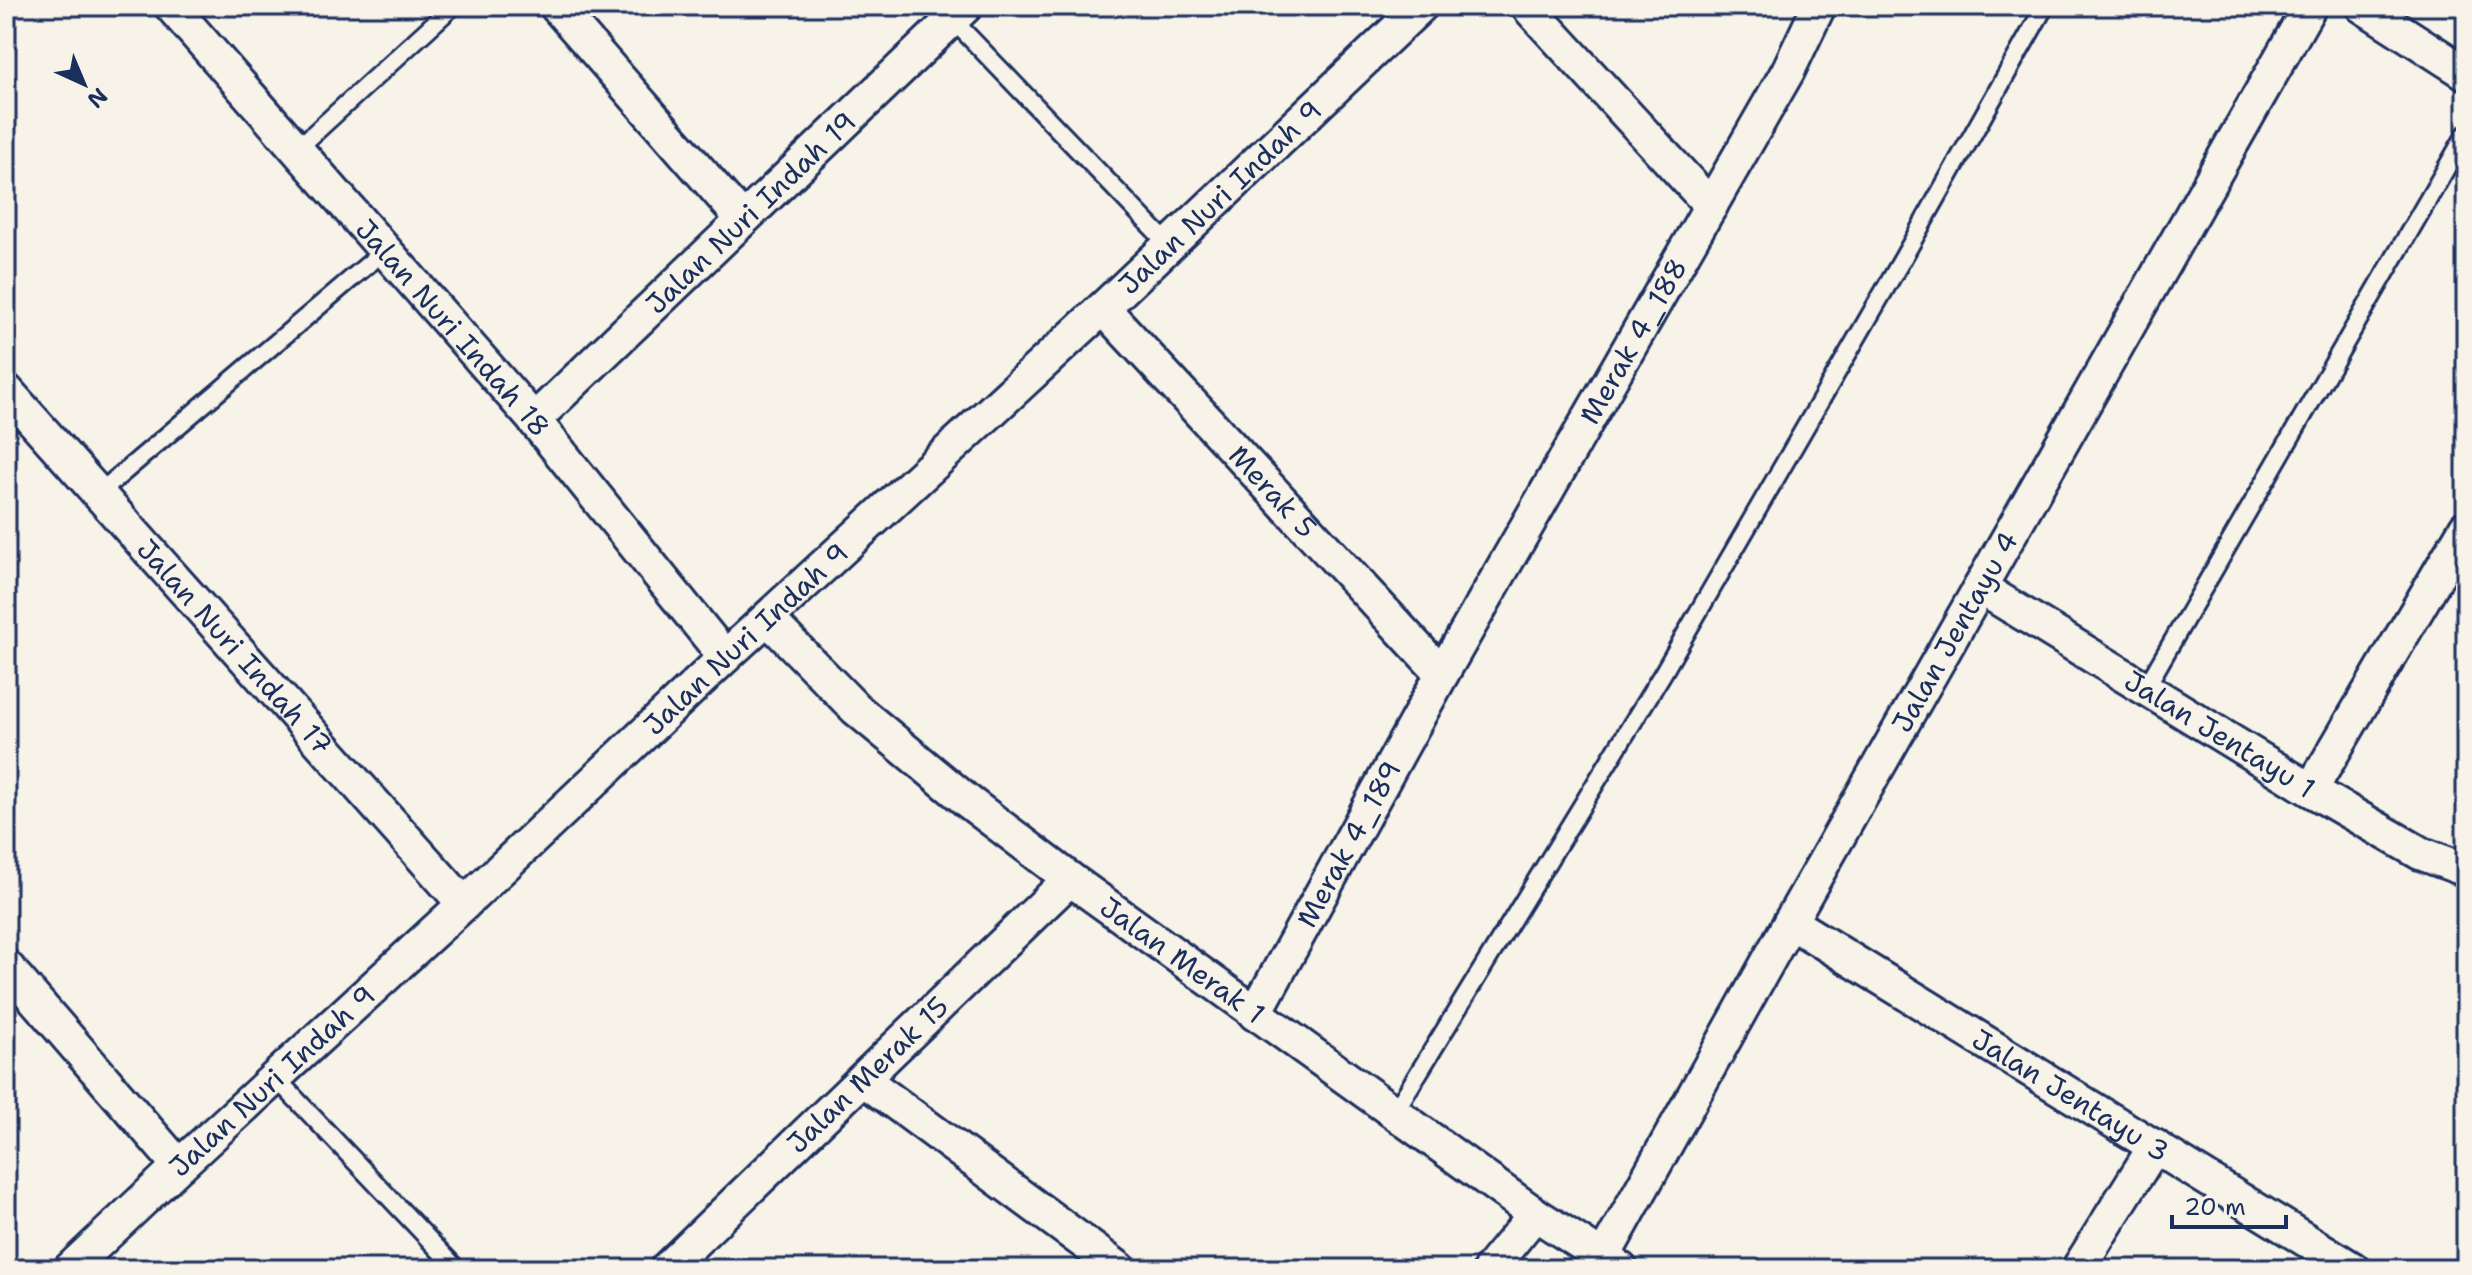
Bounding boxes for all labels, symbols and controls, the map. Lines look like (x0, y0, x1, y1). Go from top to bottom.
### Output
north arrow (44, 44, 124, 124)
text: N (81, 82, 114, 115)
street label: Jalan Nuri Indah 9 (1110, 91, 1330, 303)
street label: Jalan Nuri Indah 19 (637, 103, 864, 322)
street label: Jalan Nuri Indah 18 (347, 211, 559, 445)
street label: Merak 4_188 (1570, 251, 1696, 431)
street label: Merak 5 (1220, 437, 1325, 546)
street label: Jalan Jentayu 4 (1883, 525, 2027, 739)
street label: Jalan Nuri Indah 17 (128, 531, 341, 763)
street label: Jalan Nuri Indah 9 (635, 534, 856, 744)
street label: Jalan Jentayu 1 (2117, 661, 2322, 807)
street label: Merak 4_189 (1287, 754, 1410, 934)
street label: Jalan Merak 1 (1093, 888, 1273, 1032)
street label: Jalan Nuri Indah 9 (161, 976, 383, 1185)
street label: Jalan Merak 15 (778, 988, 957, 1162)
street label: Jalan Jentayu 3 (1965, 1020, 2177, 1170)
scale bar (2172, 1179, 2286, 1229)
text: 20 m (2184, 1191, 2246, 1223)

